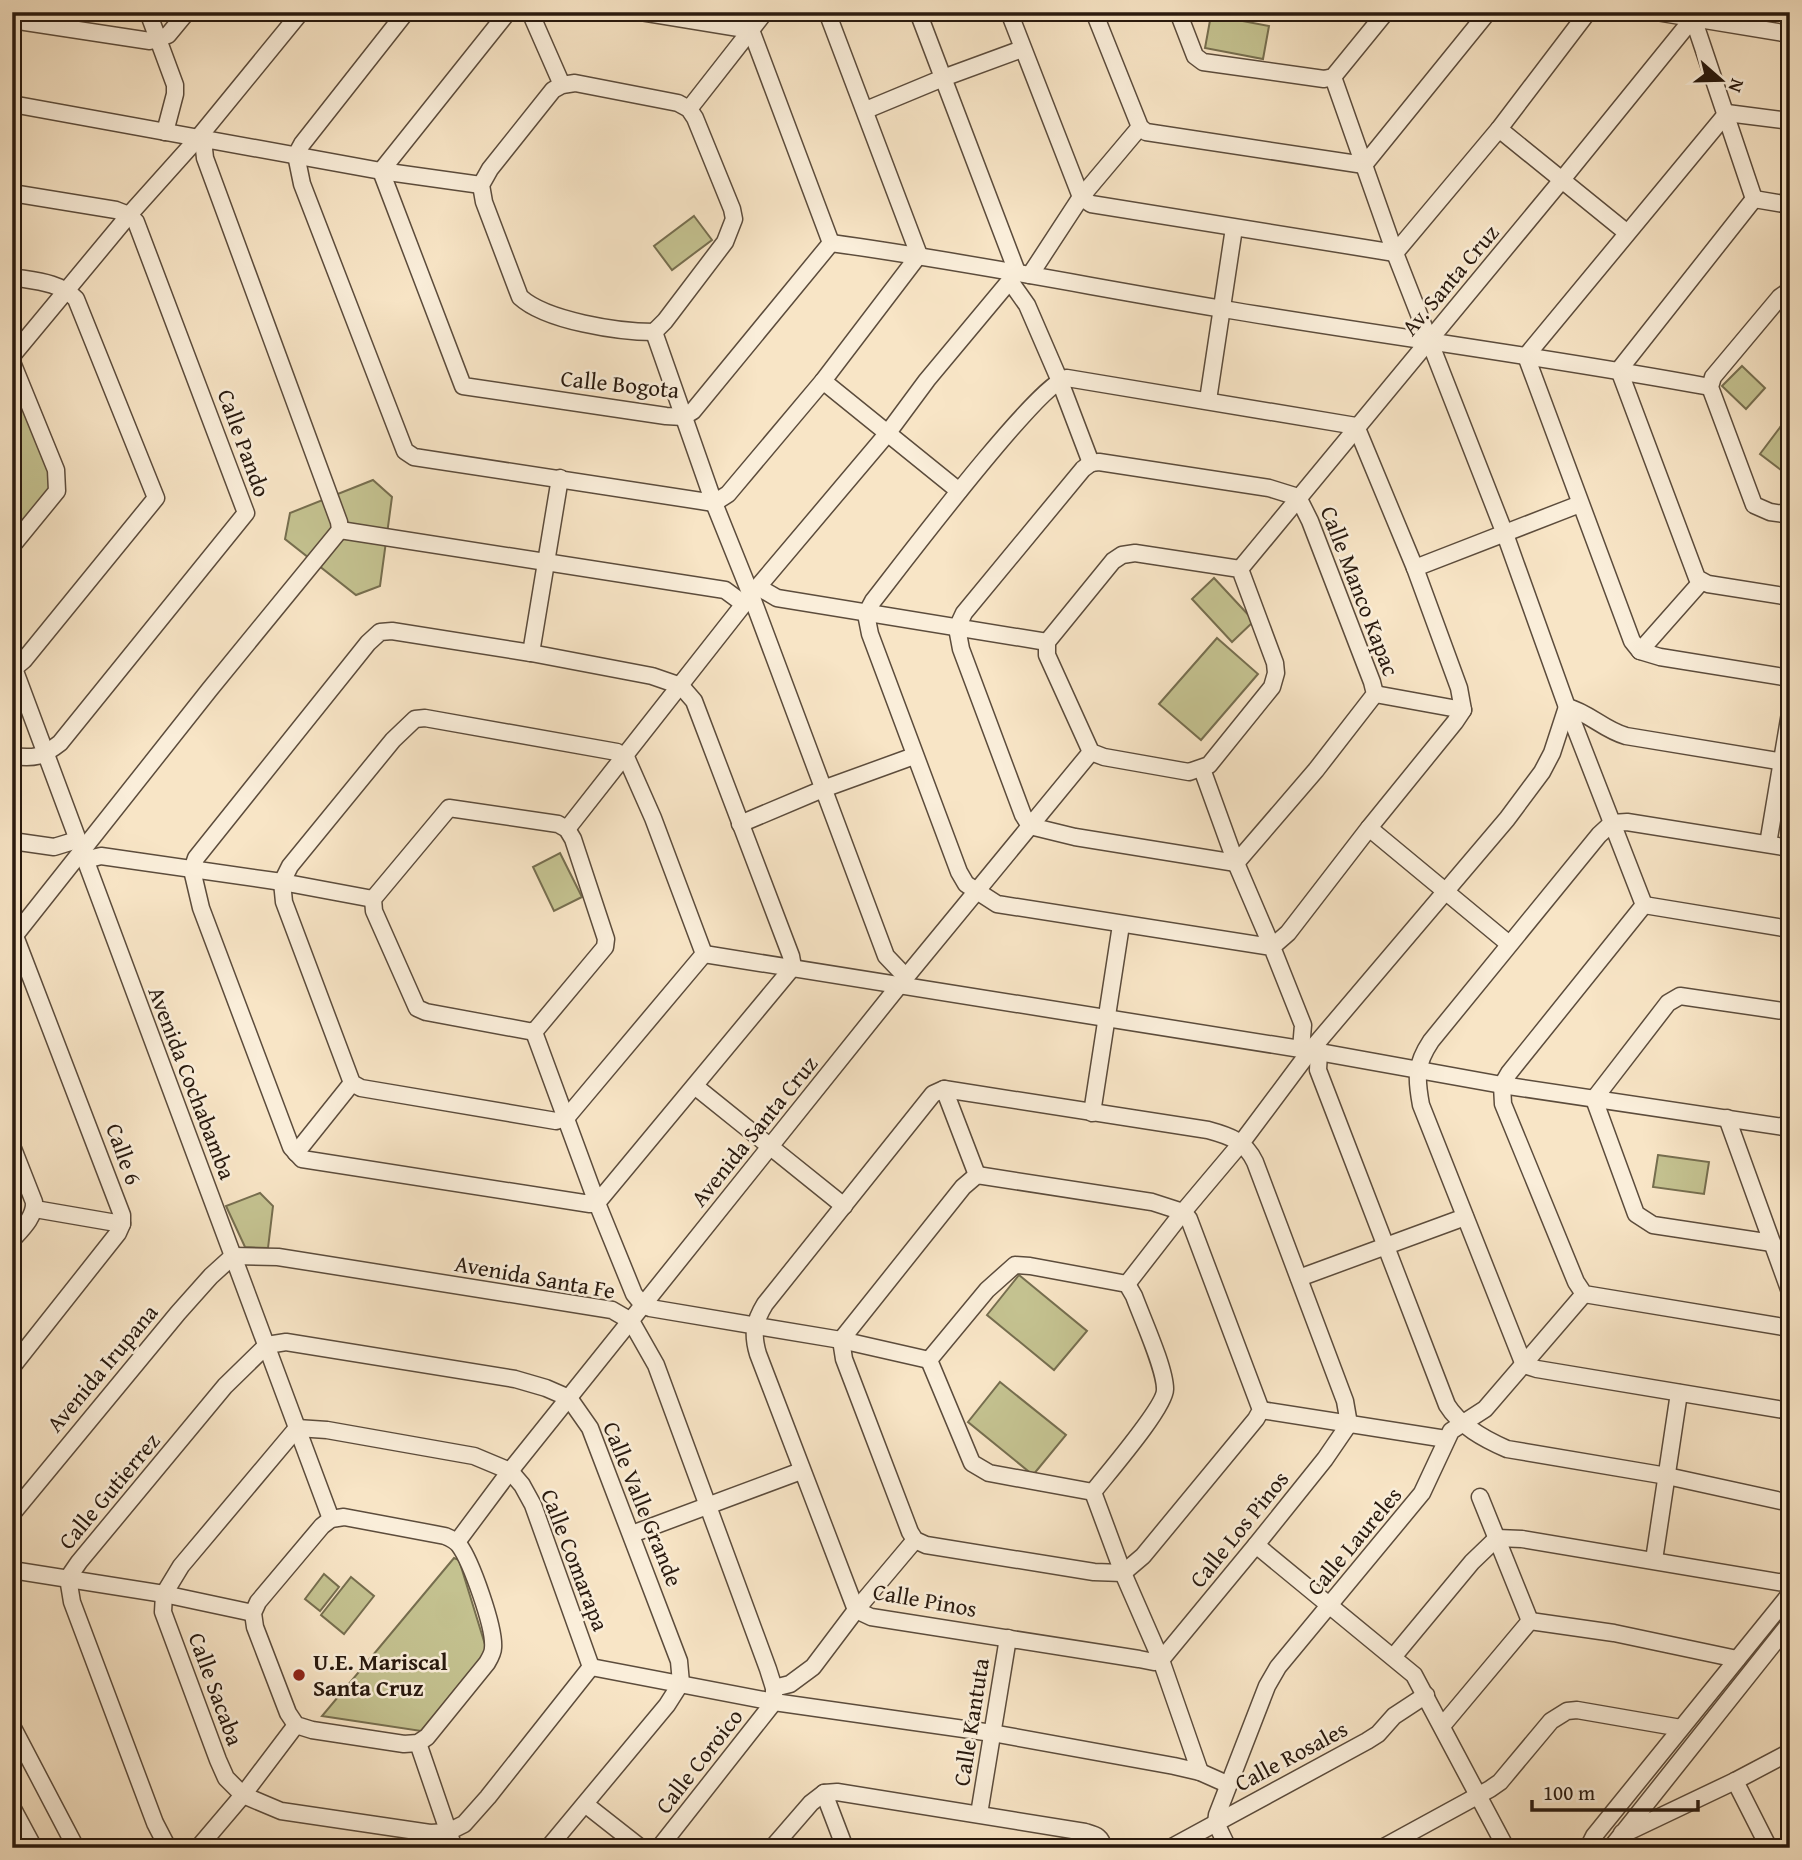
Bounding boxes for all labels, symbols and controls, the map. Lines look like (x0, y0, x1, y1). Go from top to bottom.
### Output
north arrow (1686, 46, 1756, 116)
text: N (1722, 75, 1752, 97)
street label: Av. Santa Cruz (1393, 217, 1506, 342)
street label: Calle Bogota (559, 361, 681, 406)
street label: Calle Pando (210, 384, 279, 501)
street label: Calle Manco Kapac (1313, 501, 1408, 681)
street label: Avenida Cochabamba (140, 982, 245, 1184)
street label: Avenida Santa Cruz (682, 1048, 825, 1213)
street label: Calle 6 (98, 1118, 151, 1189)
street label: Avenida Santa Fe (452, 1246, 618, 1307)
street label: Avenida Irupana (38, 1296, 165, 1439)
street label: Calle Valle Grande (595, 1416, 692, 1591)
street label: Calle Gutierrez (50, 1425, 167, 1556)
street label: Calle Los Pinos (1181, 1463, 1296, 1594)
street label: Calle Laureles (1298, 1479, 1409, 1602)
street label: Calle Comarapa (533, 1484, 618, 1636)
street label: Calle Pinos (871, 1574, 980, 1625)
street label: Calle Sacaba (181, 1628, 252, 1750)
place label: U.E. Mariscal Santa Cruz (313, 1645, 448, 1704)
street label: Calle Kantuta (944, 1655, 997, 1788)
marker: U.E. Mariscal Santa Cruz (291, 1667, 307, 1683)
street label: Calle Coroico (647, 1701, 750, 1820)
street label: Calle Rosales (1228, 1712, 1353, 1799)
scale bar (1532, 1769, 1699, 1813)
text: 100 m (1543, 1777, 1595, 1808)

